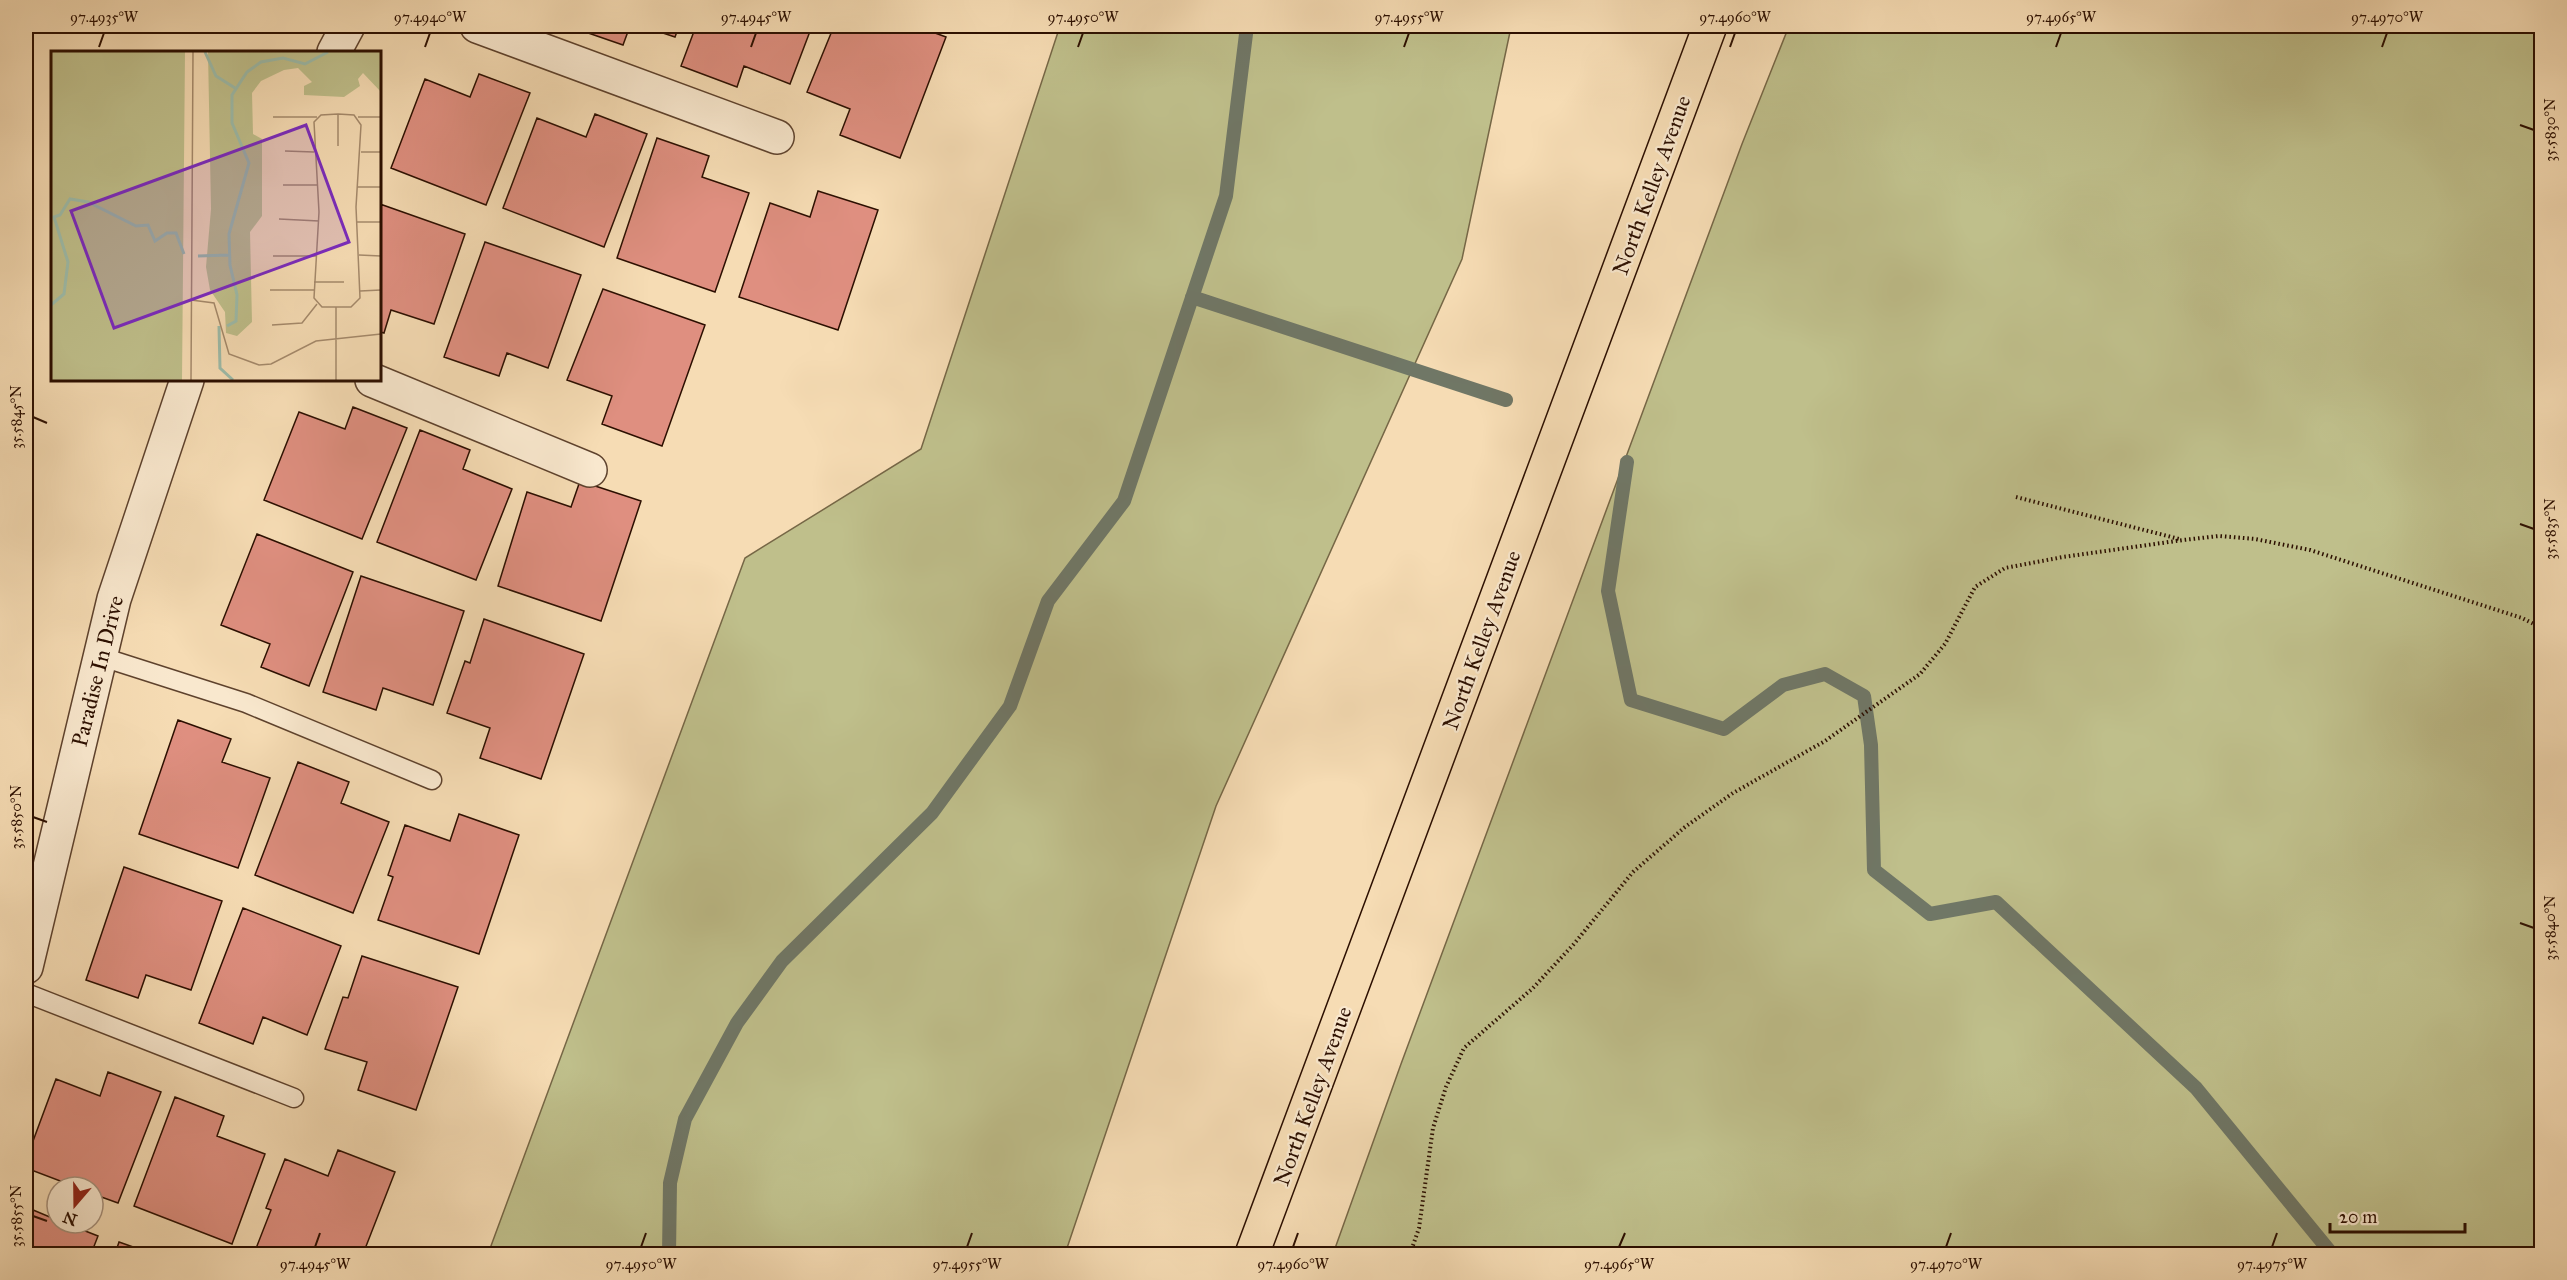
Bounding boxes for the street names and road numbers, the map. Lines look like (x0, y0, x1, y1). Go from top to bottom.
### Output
street label: North Kelley Avenue (1606, 92, 1696, 279)
street label: North Kelley Avenue (1436, 547, 1526, 734)
street label: Paradise In Drive (66, 593, 129, 750)
street label: North Kelley Avenue (1267, 1003, 1357, 1190)

